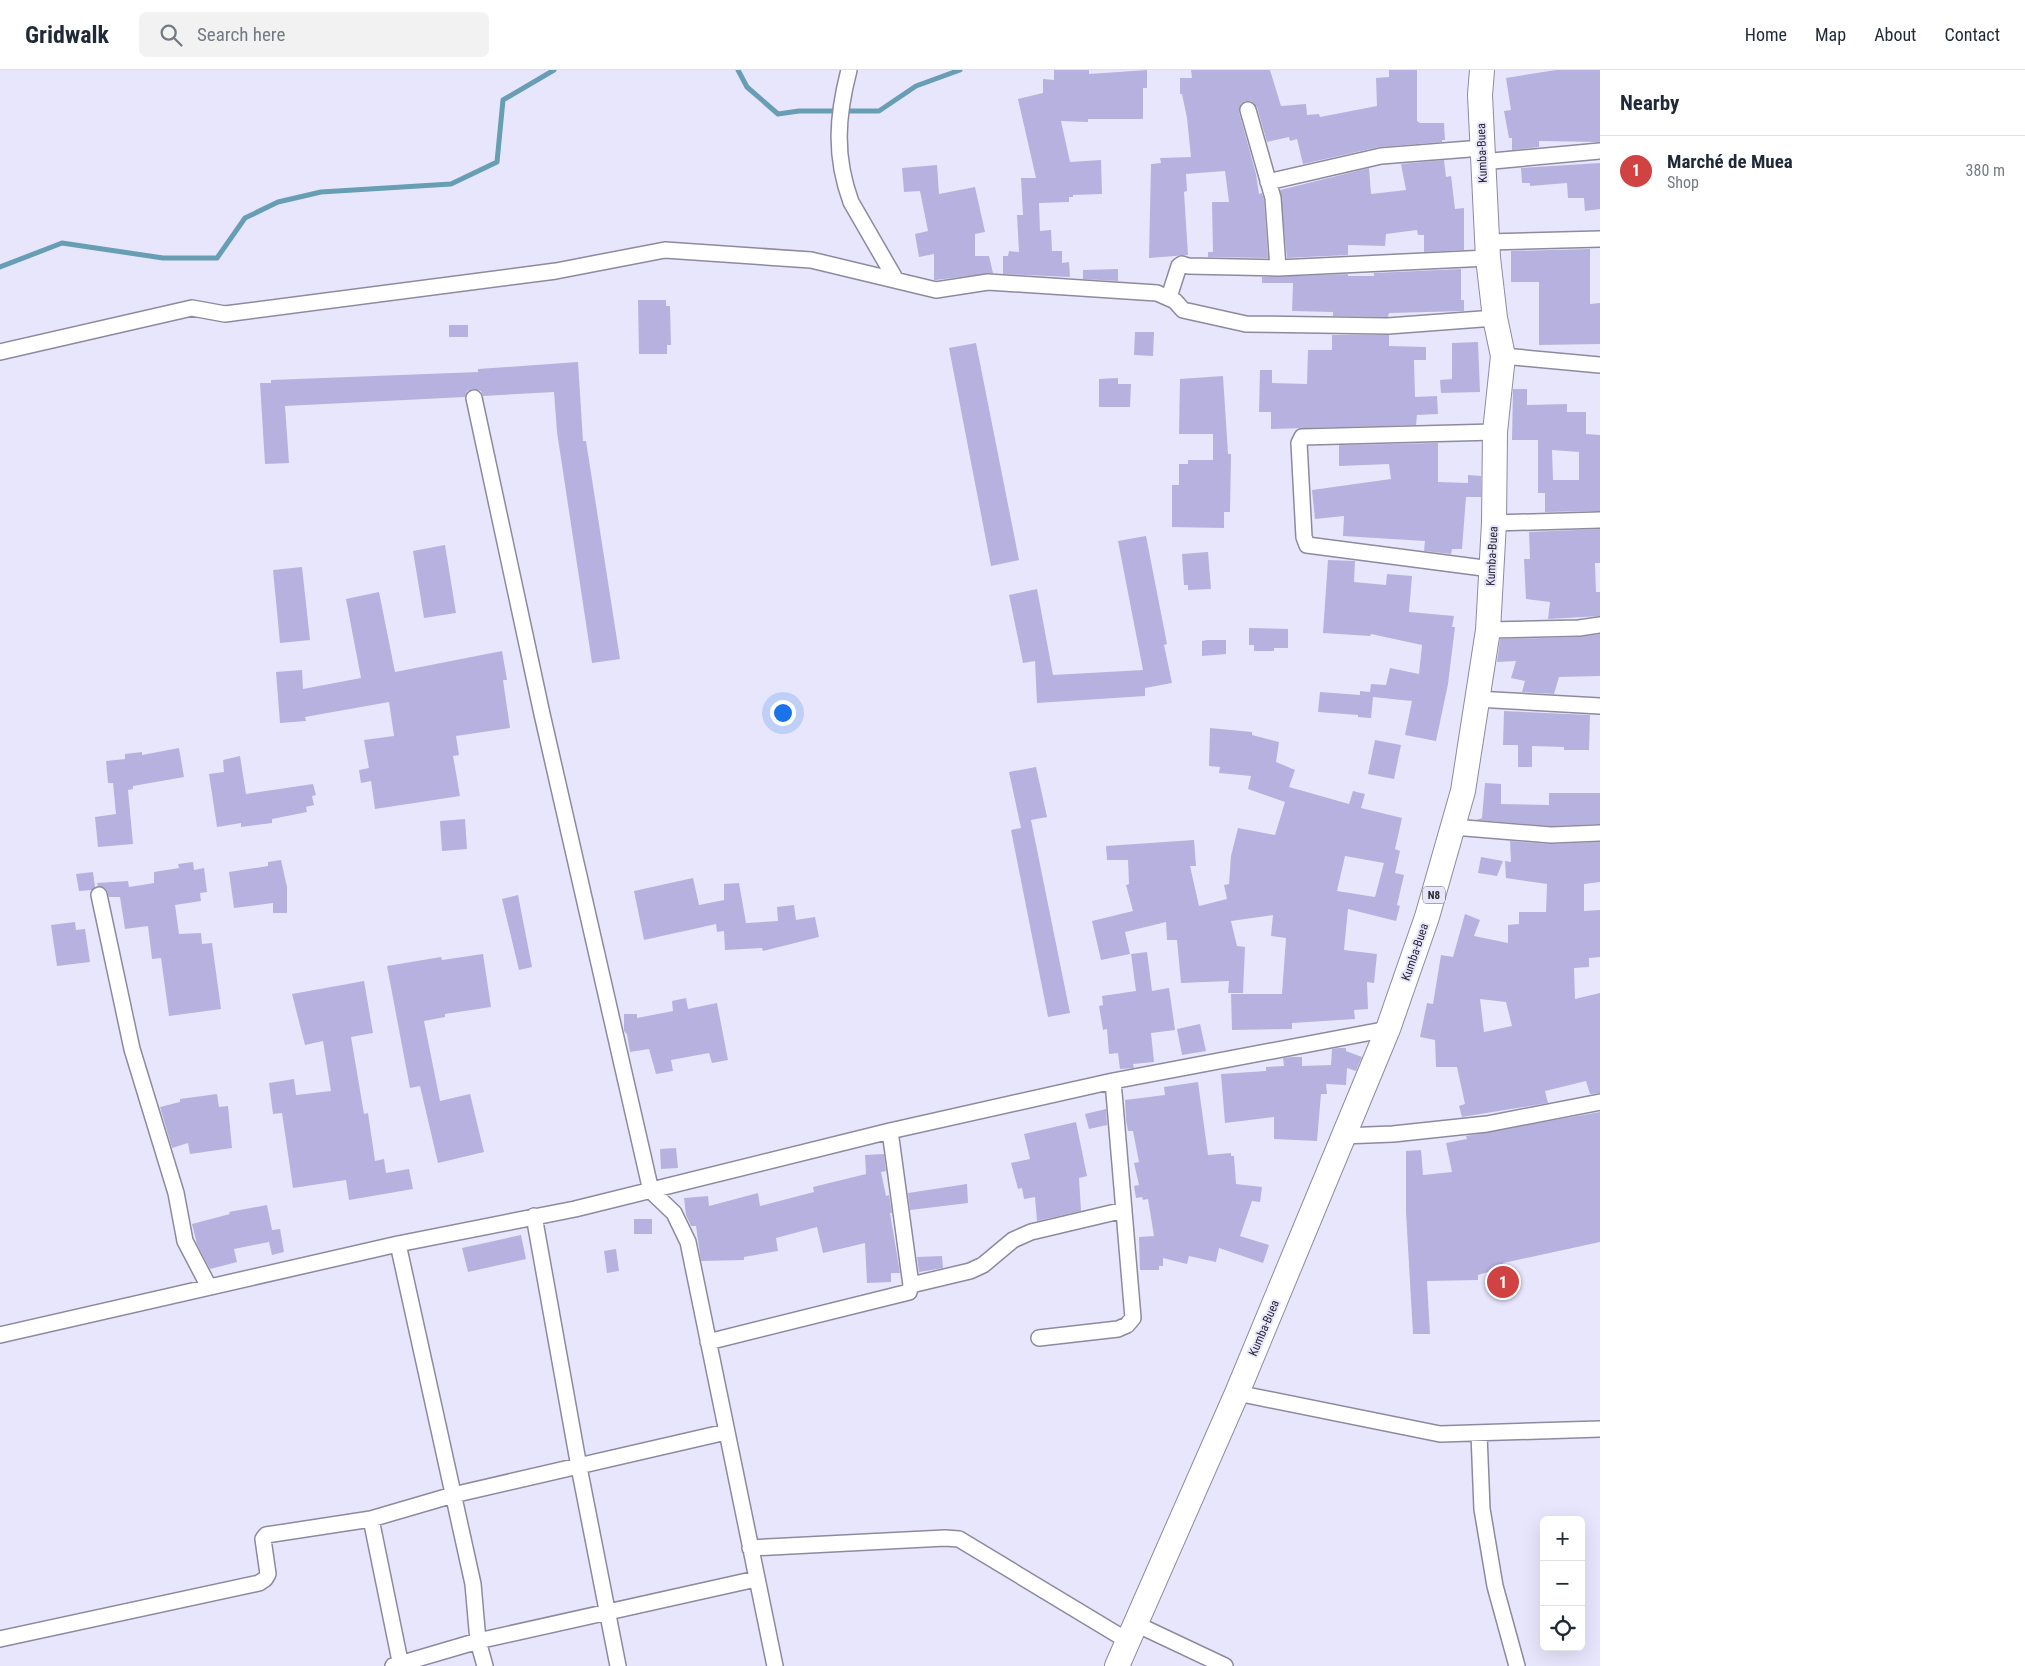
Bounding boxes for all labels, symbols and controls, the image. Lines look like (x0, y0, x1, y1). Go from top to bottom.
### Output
search box (139, 12, 489, 57)
text: Gridwalk (25, 21, 109, 49)
icon: search (157, 21, 185, 49)
text: Search here (197, 23, 285, 46)
text: Home (1745, 24, 1787, 45)
text: Map (1815, 24, 1846, 45)
text: About (1874, 24, 1916, 45)
text: Contact (1944, 24, 2000, 45)
text: Nearby (1620, 91, 1679, 115)
street label: Kumba-Buea (1474, 123, 1490, 183)
text: Marché de Muea (1667, 150, 1793, 173)
text: 1 (1632, 161, 1640, 180)
text: 380 m (1966, 161, 2005, 180)
text: Shop (1667, 173, 1699, 192)
street label: Kumba-Buea (1483, 526, 1501, 586)
your location (770, 700, 796, 726)
road number: N8 (1423, 886, 1445, 904)
street label: Kumba-Buea (1399, 921, 1431, 982)
pin: 1 (1487, 1263, 1519, 1301)
street label: Kumba-Buea (1246, 1298, 1282, 1358)
map controls (1540, 1516, 1585, 1651)
button: + (1540, 1516, 1585, 1561)
button: − (1540, 1561, 1585, 1606)
button: locate (1540, 1606, 1585, 1651)

